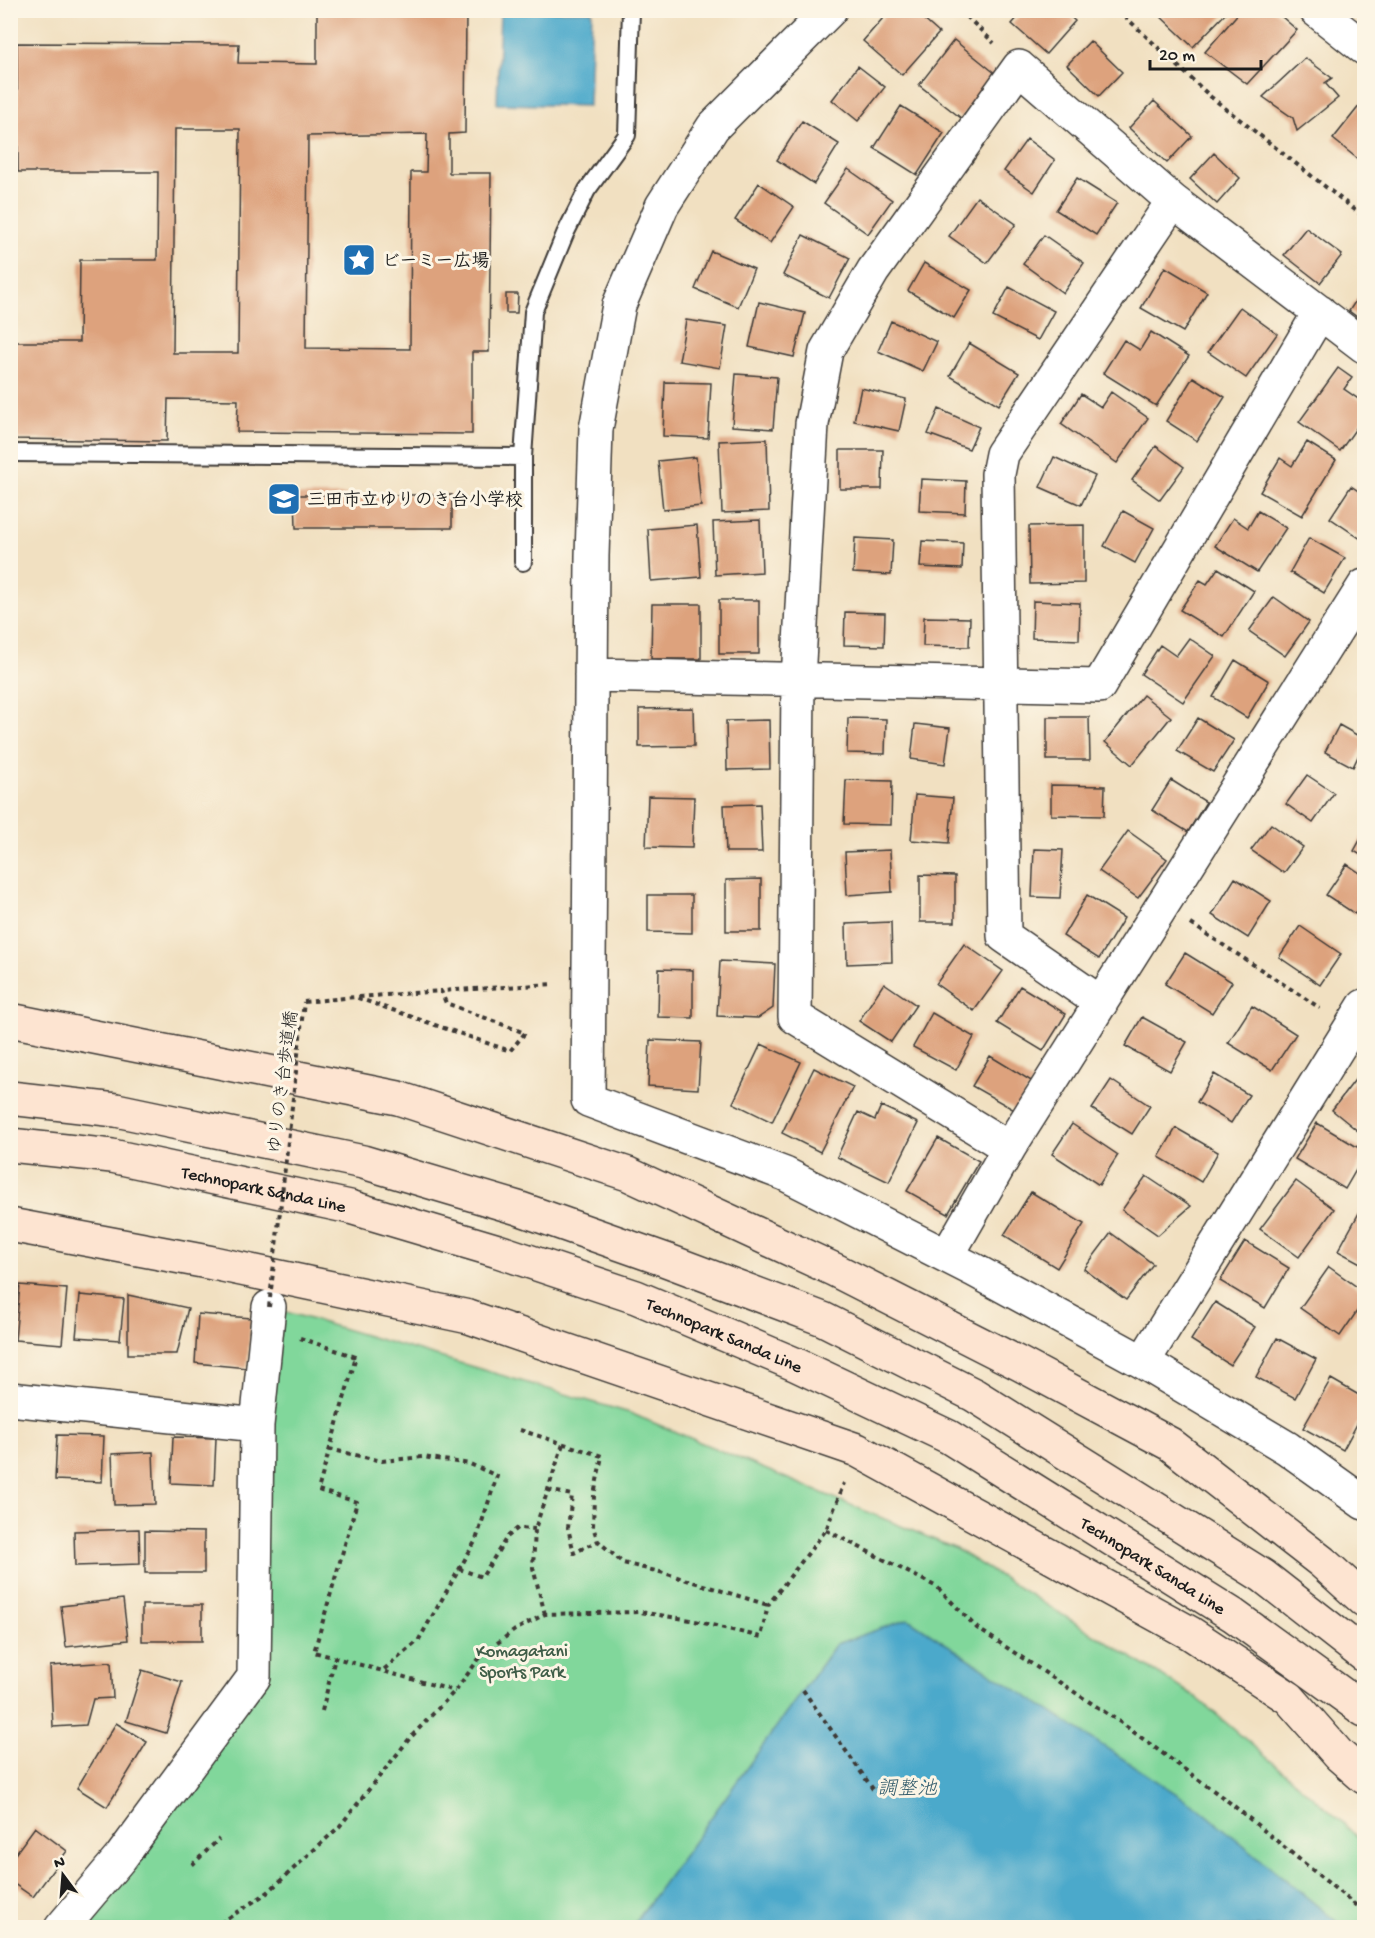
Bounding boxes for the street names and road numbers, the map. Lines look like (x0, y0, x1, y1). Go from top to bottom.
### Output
street label: ゆりのき台歩道橋 (264, 1009, 304, 1155)
street label: Technopark Sanda Line (178, 1163, 348, 1219)
street label: Technopark Sanda Line (641, 1294, 806, 1379)
street label: Technopark Sanda Line (1075, 1513, 1229, 1621)

